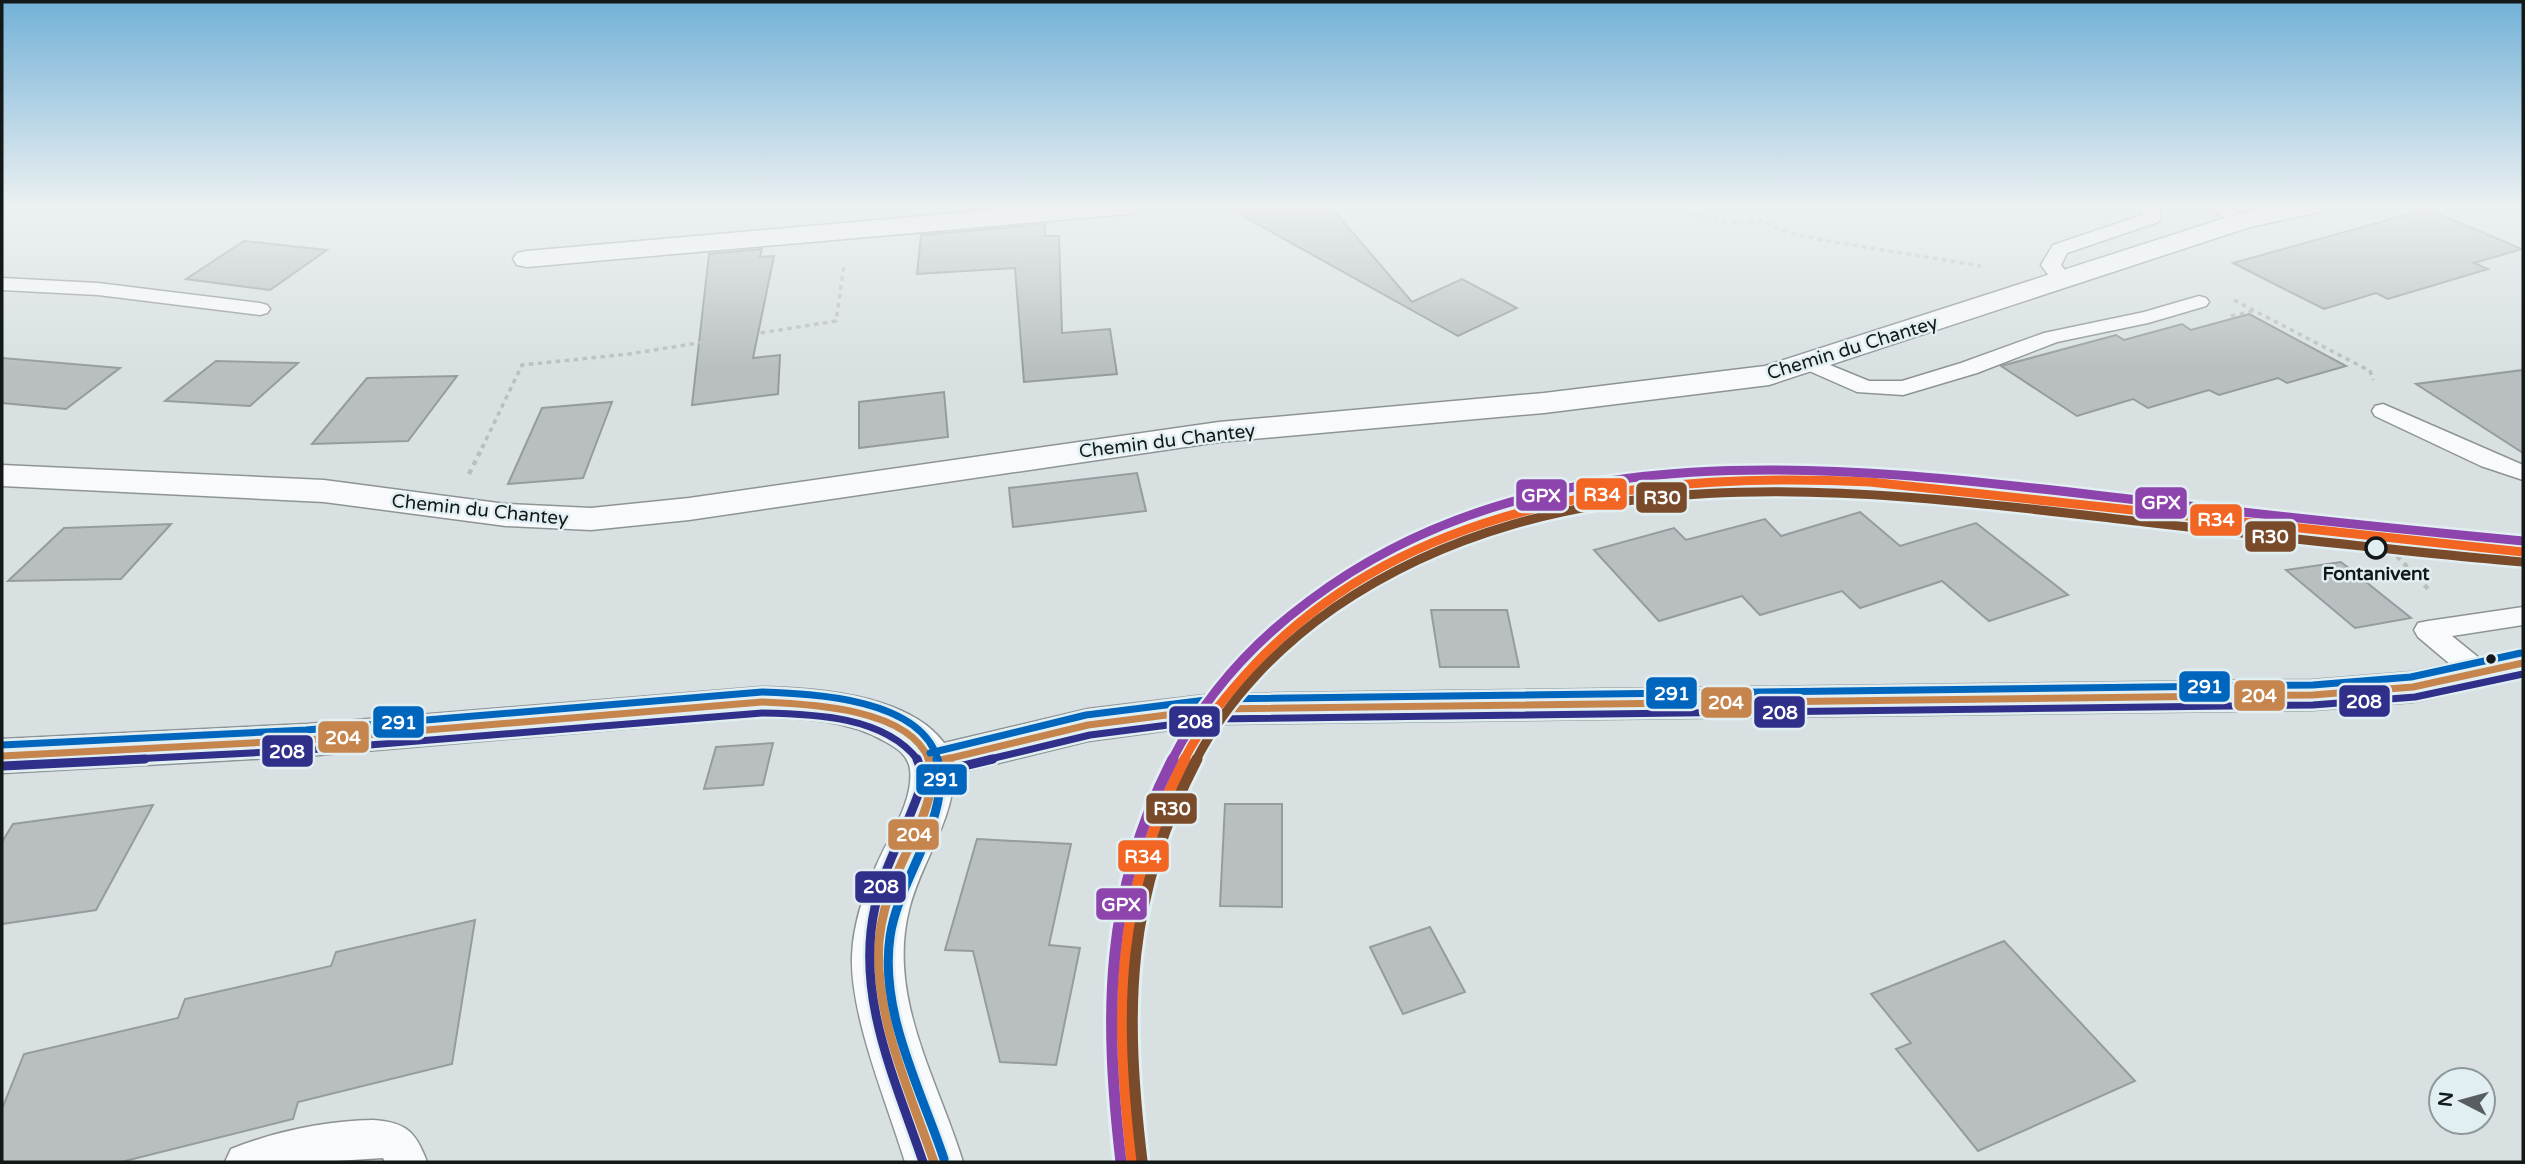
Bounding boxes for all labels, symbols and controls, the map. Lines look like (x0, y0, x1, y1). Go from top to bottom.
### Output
street label: Chemin du Chantey (1764, 311, 1940, 384)
street label: Chemin du Chantey (1078, 419, 1257, 463)
line badge: R34 (1575, 477, 1628, 511)
line badge: GPX (1515, 478, 1568, 512)
line badge: R30 (1635, 481, 1688, 514)
text: R34 (1583, 484, 1621, 506)
text: GPX (1521, 485, 1561, 507)
line badge: GPX (2134, 486, 2188, 520)
text: R30 (1643, 487, 1681, 509)
street label: Chemin du Chantey (390, 490, 569, 530)
text: GPX (2141, 492, 2181, 514)
line badge: R34 (2189, 503, 2243, 537)
text: R34 (2197, 509, 2235, 531)
line badge: R30 (2244, 520, 2297, 553)
text: R30 (2251, 526, 2289, 548)
marker: Fontanivent (2365, 537, 2387, 559)
place label: Fontanivent (2322, 563, 2430, 585)
unlabelled marker (2484, 652, 2498, 666)
line badge: 291 (2178, 670, 2231, 703)
line badge: 291 (1645, 676, 1698, 710)
text: 291 (2187, 676, 2223, 698)
line badge: 204 (2233, 679, 2286, 712)
text: 291 (1654, 683, 1690, 705)
line badge: 208 (2338, 684, 2391, 718)
text: 204 (2241, 685, 2277, 707)
line badge: 204 (1700, 686, 1753, 719)
text: 208 (2346, 691, 2382, 713)
text: 204 (1708, 692, 1744, 714)
line badge: 208 (1753, 695, 1806, 729)
text: 208 (1762, 702, 1798, 724)
line badge: 291 (372, 705, 425, 739)
line badge: 208 (1168, 705, 1221, 738)
text: 208 (1177, 711, 1213, 733)
text: 291 (381, 712, 417, 734)
line badge: 204 (317, 720, 370, 754)
text: 204 (325, 727, 361, 749)
line badge: 208 (261, 734, 314, 768)
text: 208 (269, 741, 305, 763)
line badge: 291 (915, 763, 968, 796)
text: 291 (923, 769, 959, 791)
line badge: R30 (1145, 792, 1198, 825)
text: R30 (1153, 798, 1191, 820)
line badge: 204 (887, 818, 940, 851)
text: 204 (896, 824, 932, 846)
line badge: R34 (1117, 839, 1170, 873)
text: R34 (1124, 846, 1162, 868)
line badge: 208 (854, 870, 907, 904)
text: 208 (863, 876, 899, 898)
line badge: GPX (1095, 887, 1148, 921)
text: GPX (1101, 894, 1141, 916)
north arrow (2427, 1066, 2497, 1136)
text: N (2434, 1091, 2458, 1108)

